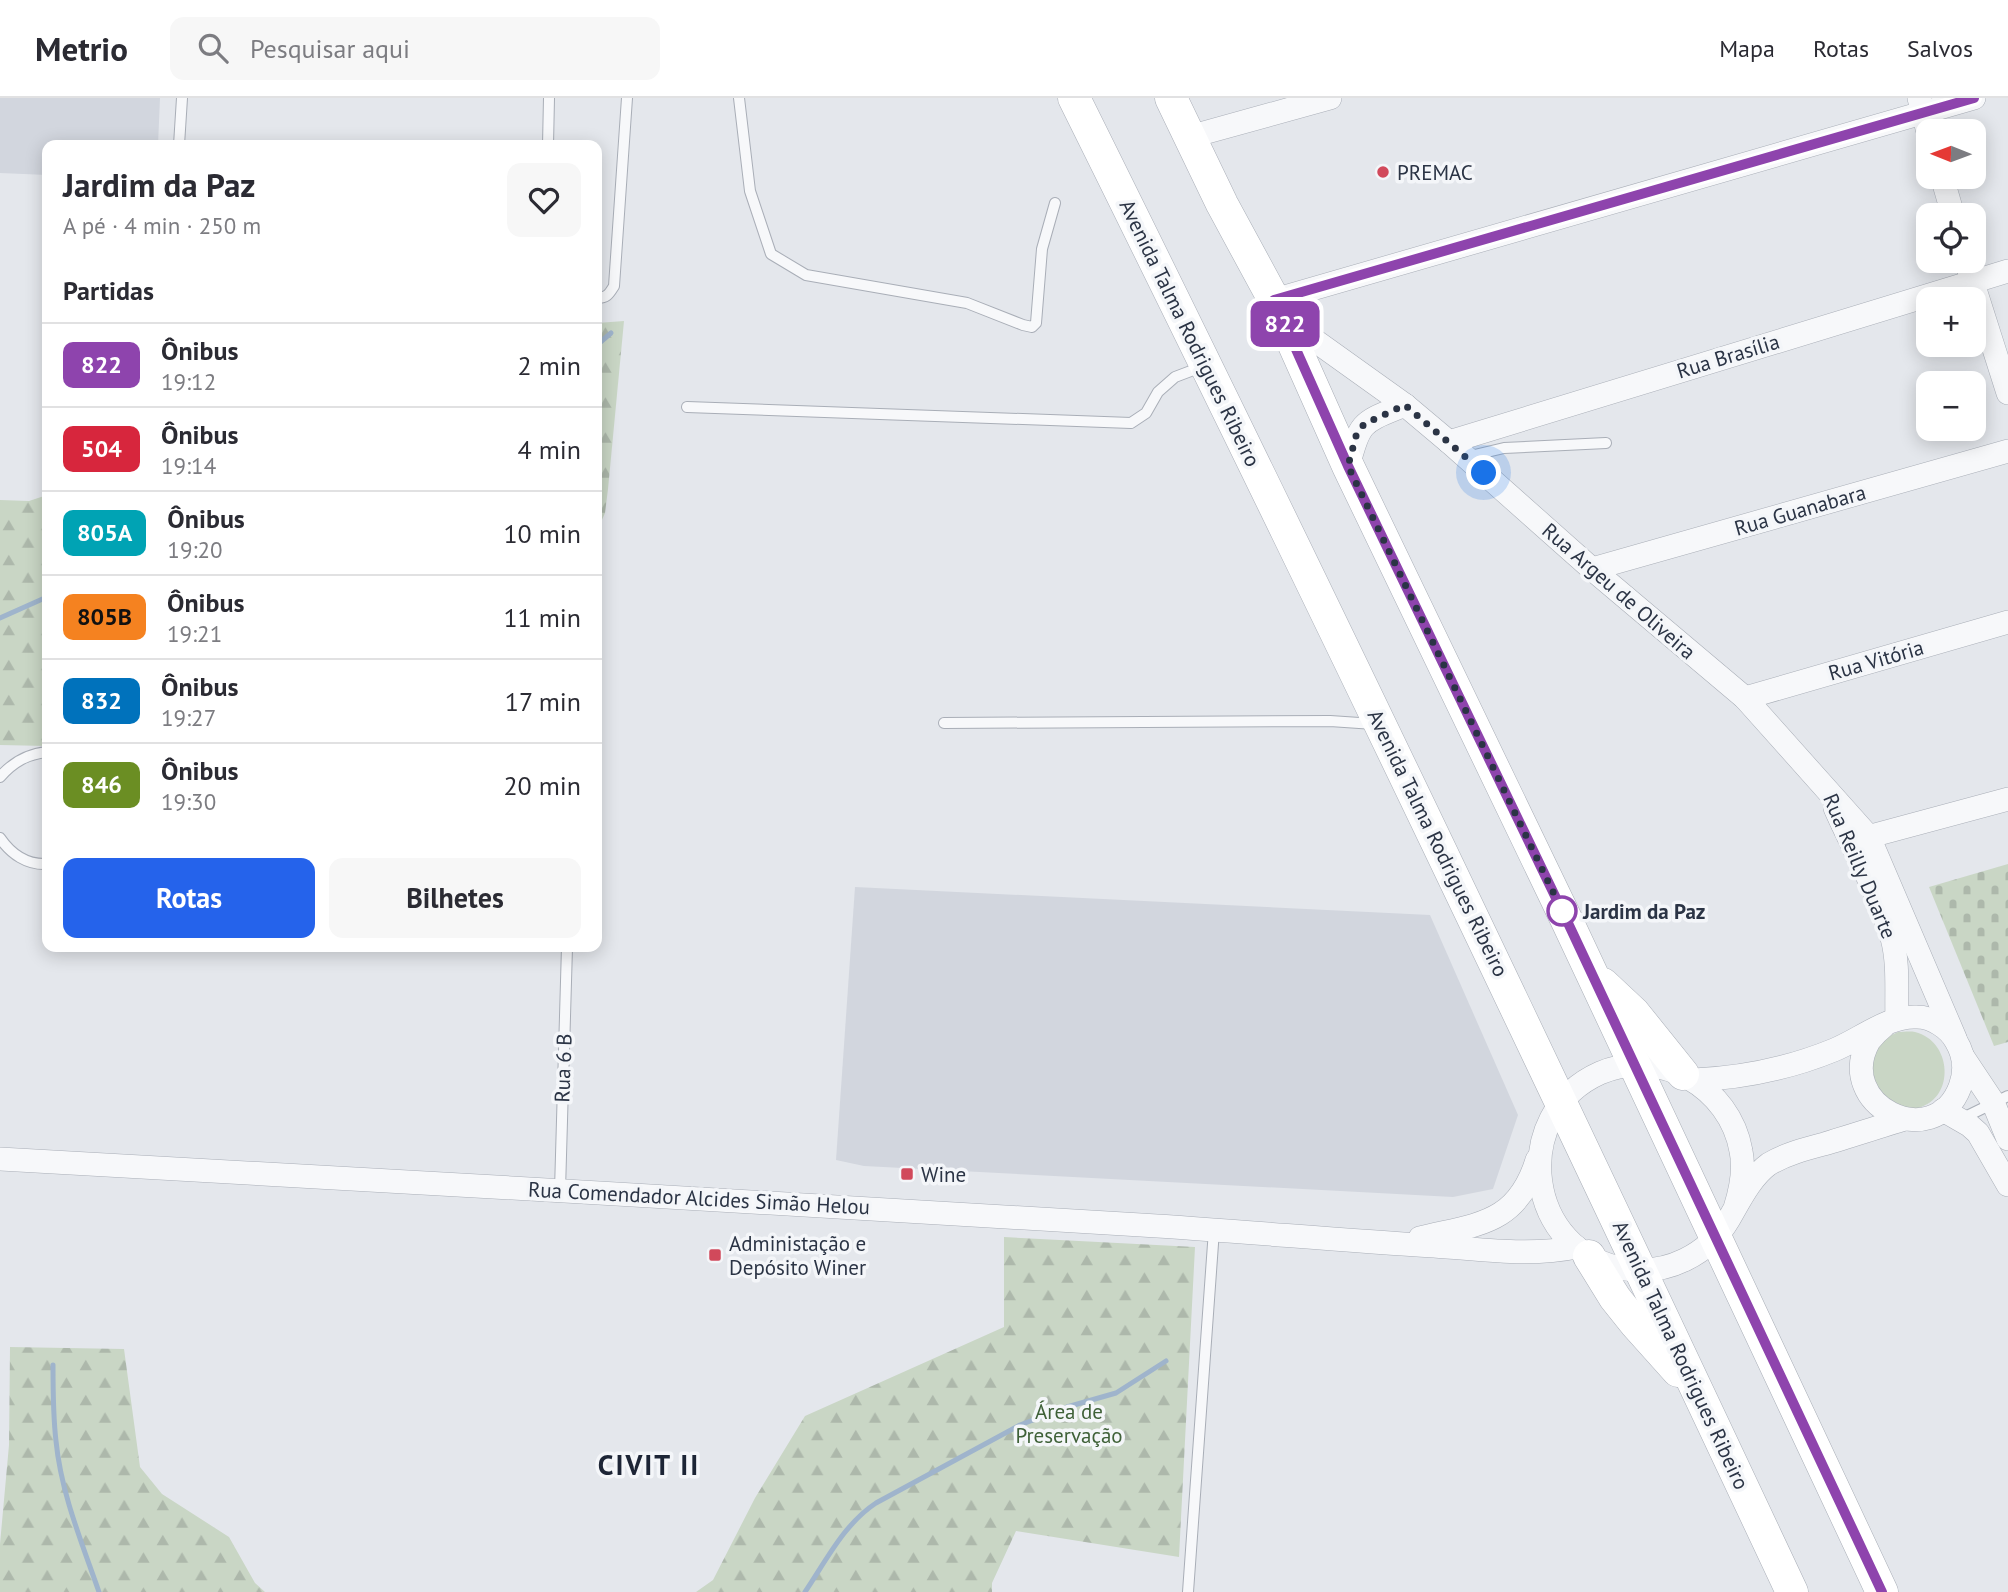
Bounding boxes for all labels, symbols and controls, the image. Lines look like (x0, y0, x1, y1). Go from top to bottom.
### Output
search box (170, 17, 660, 80)
text: Metrio (35, 27, 128, 70)
icon: search (194, 29, 232, 67)
text: Pesquisar aqui (250, 32, 410, 65)
text: Mapa (1719, 33, 1775, 64)
text: Rotas (1813, 33, 1869, 64)
text: Salvos (1907, 33, 1973, 64)
north arrow (1916, 119, 1986, 189)
map controls (1916, 119, 1986, 441)
place label: PREMAC (1397, 159, 1473, 186)
text: Jardim da Paz (63, 163, 255, 206)
button: heart (507, 163, 581, 237)
marker: PREMAC (1375, 164, 1391, 180)
street label: Avenida Talma Rodrigues Ribeiro (1114, 195, 1266, 471)
button: locate (1916, 203, 1986, 273)
text: A pé · 4 min · 250 m (63, 211, 261, 240)
text: Partidas (63, 274, 154, 307)
button: + (1916, 287, 1986, 357)
line badge: 822 (1245, 301, 1325, 347)
text: 822 (1265, 308, 1305, 339)
street label: Rua Brasília (1673, 328, 1783, 384)
text: Ônibus (161, 334, 238, 367)
text: 822 (81, 349, 122, 380)
text: 2 min (518, 349, 581, 382)
text: 19:12 (161, 367, 216, 396)
button: − (1916, 371, 1986, 441)
text: Ônibus (161, 418, 238, 451)
text: 504 (81, 433, 122, 464)
text: 4 min (518, 433, 581, 466)
text: 19:14 (161, 451, 216, 480)
your location (1466, 455, 1501, 490)
street label: Rua Guanabara (1731, 478, 1869, 542)
text: Ônibus (167, 502, 245, 535)
text: 805A (77, 517, 132, 548)
text: 10 min (503, 517, 581, 550)
street label: Rua Argeu de Oliveira (1537, 517, 1701, 665)
text: 19:20 (167, 535, 223, 564)
text: Ônibus (167, 586, 245, 619)
text: 805B (77, 601, 132, 632)
text: 11 min (503, 601, 581, 634)
text: 19:21 (167, 619, 222, 648)
street label: Rua Vitória (1825, 634, 1927, 686)
text: Ônibus (161, 670, 238, 703)
text: 832 (81, 685, 122, 716)
text: 17 min (505, 685, 581, 718)
text: 19:27 (161, 703, 216, 732)
street label: Avenida Talma Rodrigues Ribeiro (1362, 705, 1514, 981)
text: Ônibus (161, 754, 238, 787)
text: 846 (81, 769, 122, 800)
text: 20 min (503, 769, 581, 802)
text: 19:30 (161, 787, 216, 816)
street label: Rua Reilly Duarte (1817, 789, 1903, 943)
button: Rotas (63, 858, 315, 938)
button: Bilhetes (329, 858, 581, 938)
marker: Jardim da Paz (1547, 896, 1577, 926)
place label: Jardim da Paz (1582, 898, 1705, 925)
street label: Rua 6 B (548, 1033, 578, 1103)
place label: Wine (921, 1161, 966, 1188)
marker: Wine (899, 1166, 915, 1182)
street label: Rua Comendador Alcides Simão Helou (527, 1176, 871, 1220)
street label: Avenida Talma Rodrigues Ribeiro (1607, 1216, 1755, 1494)
place label: Administação e Depósito Winer (729, 1230, 866, 1281)
marker: Administação e Depósito Winer (707, 1247, 723, 1263)
park label: Área de Preservação (1015, 1398, 1123, 1449)
district label: CIVIT II (598, 1446, 700, 1483)

